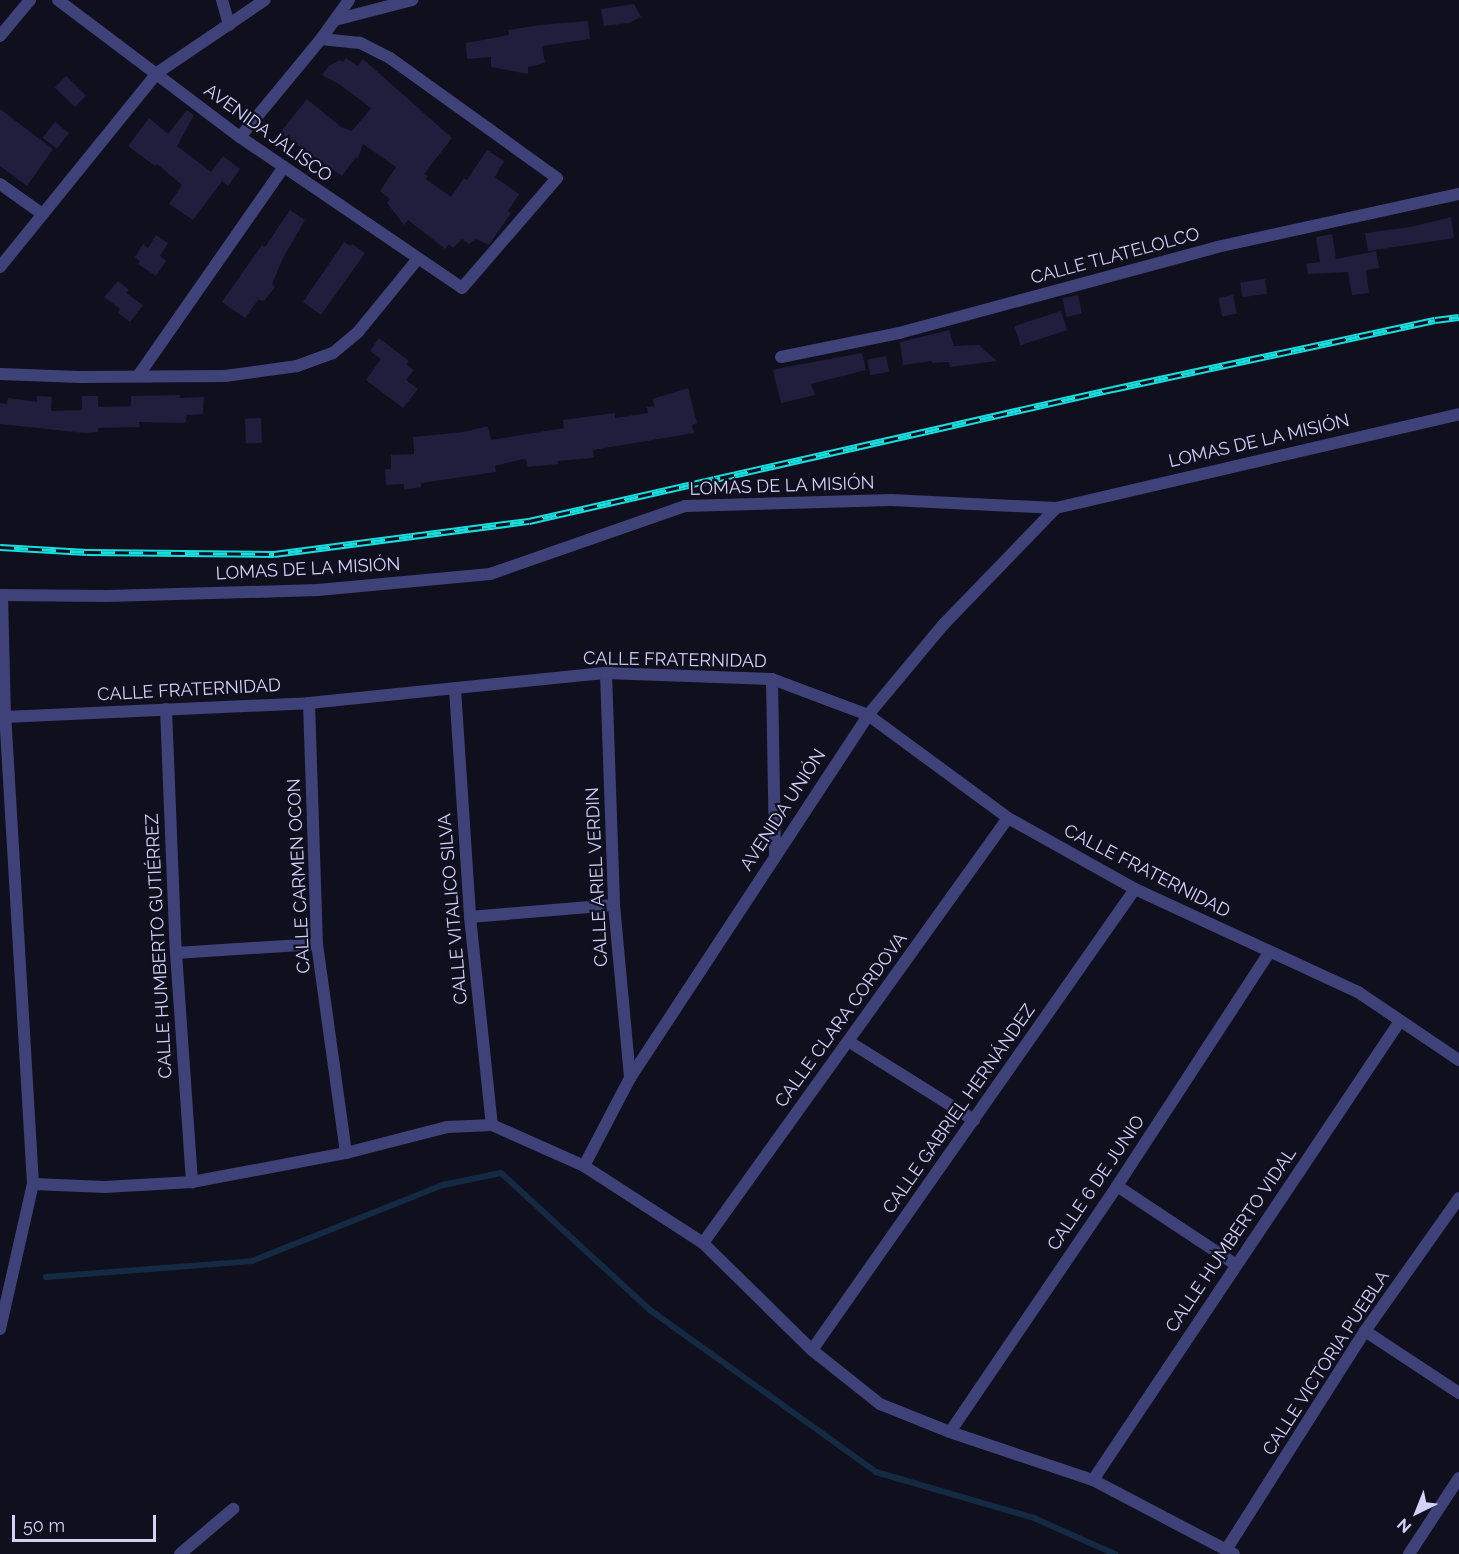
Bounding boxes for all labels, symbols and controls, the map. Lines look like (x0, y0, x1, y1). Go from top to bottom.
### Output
street label: AVENIDA JALISCO (199, 79, 337, 187)
street label: CALLE TLATELOLCO (1028, 223, 1202, 289)
street label: LOMAS DE LA MISIÓN (1166, 410, 1352, 472)
street label: LOMAS DE LA MISIÓN (689, 472, 875, 500)
street label: LOMAS DE LA MISIÓN (215, 553, 401, 585)
street label: CALLE FRATERNIDAD (583, 648, 767, 672)
street label: CALLE FRATERNIDAD (97, 674, 281, 706)
street label: AVENIDA UNIÓN (735, 745, 831, 875)
street label: CALLE CARMEN OCON (283, 778, 315, 974)
street label: CALLE ARIEL VERDIN (581, 786, 613, 968)
street label: CALLE VITALICO SILVA (434, 812, 472, 1006)
street label: CALLE HUMBERTO GUTIÉRREZ (141, 813, 177, 1079)
street label: CALLE FRATERNIDAD (1060, 820, 1234, 922)
street label: CALLE CLARA CORDOVA (770, 928, 912, 1112)
street label: CALLE GABRIEL HERNÁNDEZ (878, 1000, 1040, 1218)
street label: CALLE 6 DE JUNIO (1043, 1111, 1149, 1255)
street label: CALLE HUMBERTO VIDAL (1161, 1143, 1301, 1337)
street label: CALLE VICTORIA PUEBLA (1258, 1266, 1394, 1460)
north arrow (1387, 1482, 1447, 1542)
scale bar (15, 1503, 159, 1541)
text: N (1393, 1514, 1415, 1537)
text: 50 m (23, 1515, 65, 1536)

